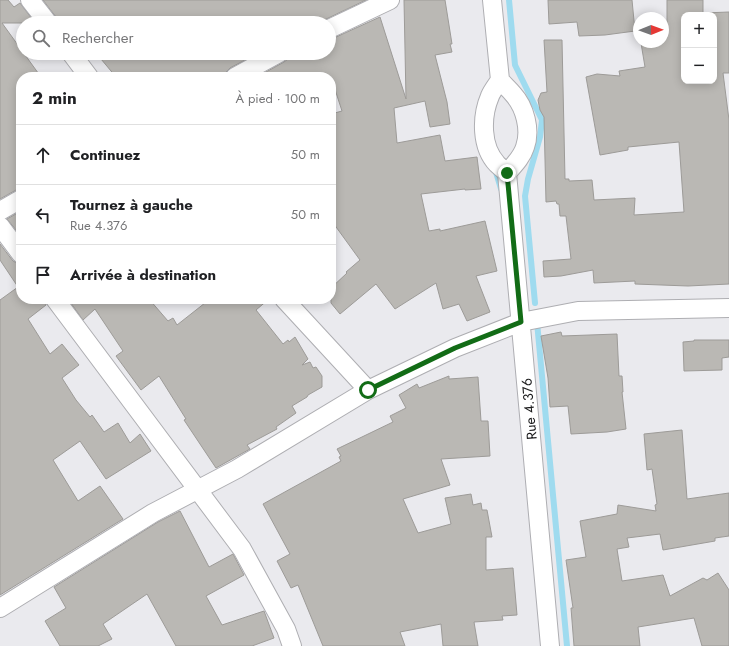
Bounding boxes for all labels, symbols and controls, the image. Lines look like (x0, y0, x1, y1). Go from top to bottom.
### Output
north arrow (633, 12, 669, 48)
map controls (681, 12, 717, 84)
button: + (681, 12, 717, 48)
search box (16, 16, 336, 60)
icon: search (30, 27, 52, 49)
text: Rechercher (62, 27, 134, 49)
button: − (681, 48, 717, 84)
text: 2 min (32, 86, 77, 110)
text: À pied · 100 m (235, 89, 320, 108)
icon: ahead (32, 144, 54, 166)
text: Continuez (70, 144, 140, 166)
text: 50 m (291, 145, 320, 164)
route end (498, 164, 516, 182)
text: Tournez à gauche (70, 194, 193, 216)
icon: left (32, 204, 54, 226)
text: 50 m (291, 205, 320, 224)
text: Rue 4.376 (70, 216, 127, 235)
icon: arrive (32, 264, 54, 286)
text: Arrivée à destination (70, 264, 216, 286)
street label: Rue 4.376 (516, 377, 542, 441)
route start (359, 381, 377, 399)

